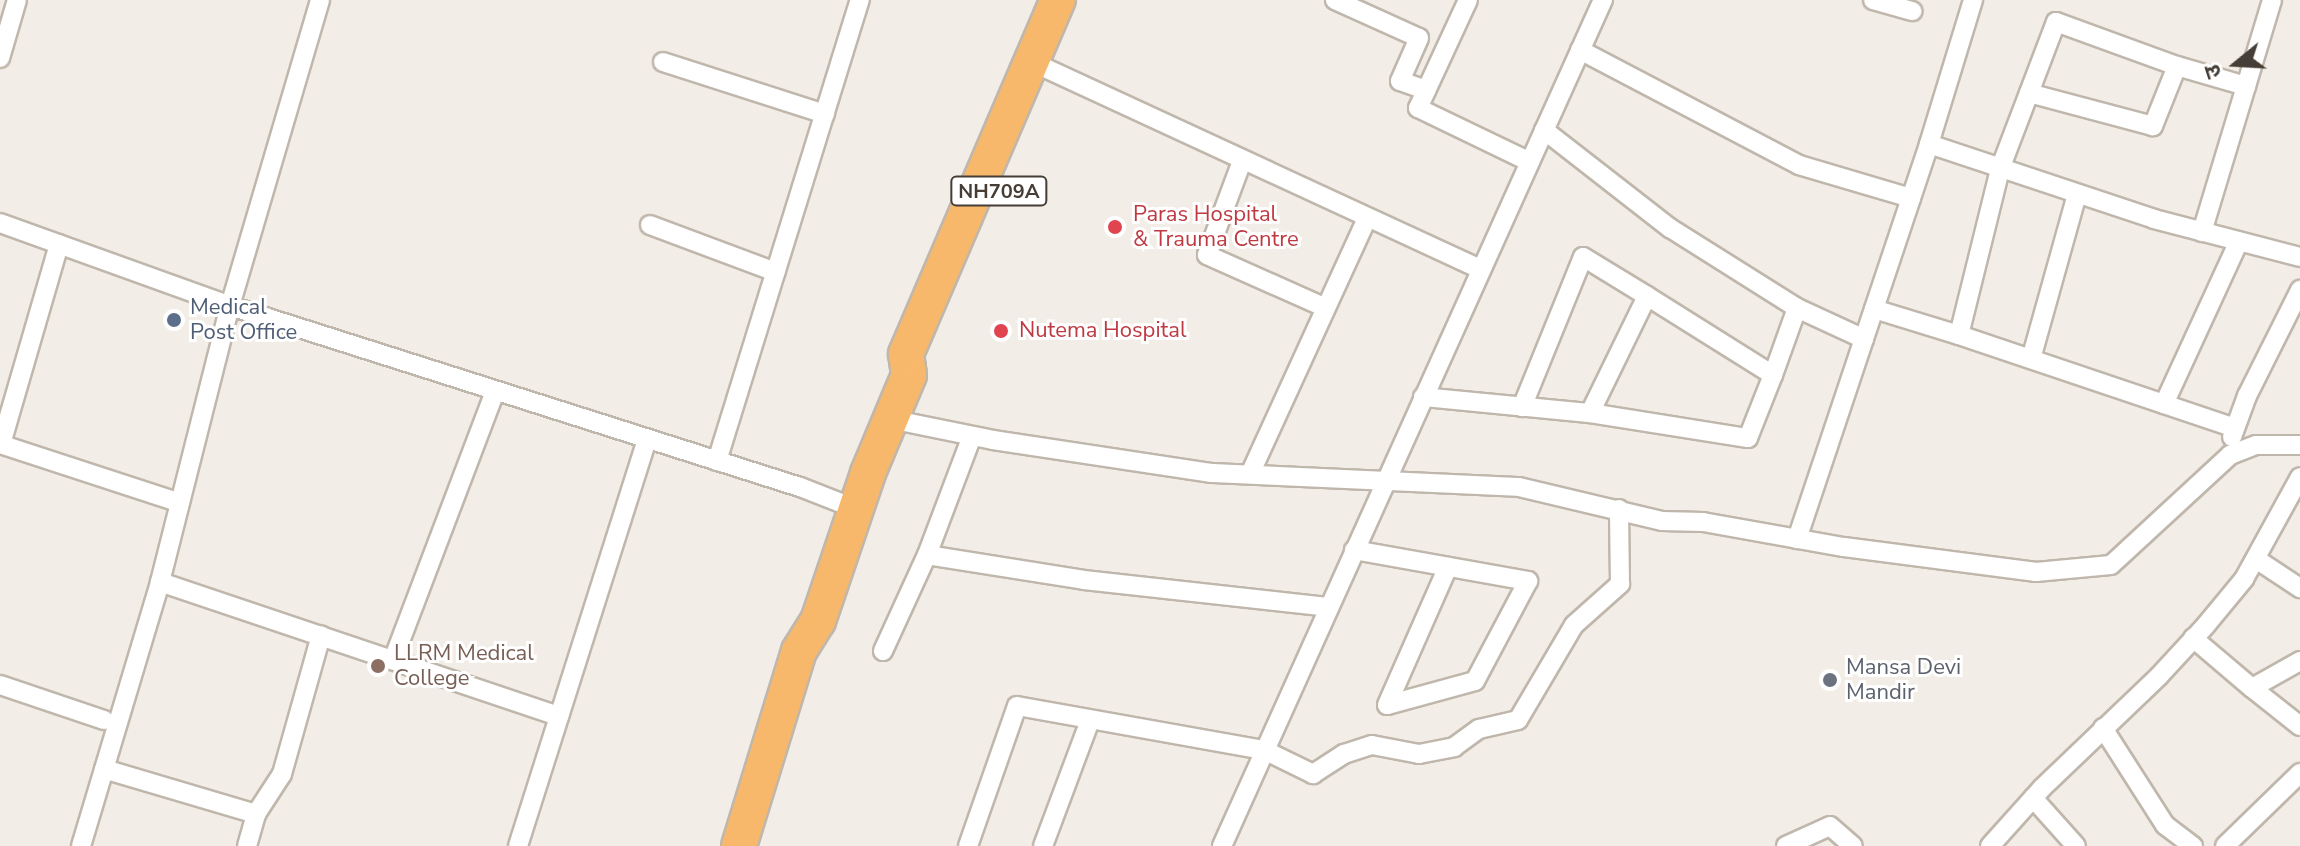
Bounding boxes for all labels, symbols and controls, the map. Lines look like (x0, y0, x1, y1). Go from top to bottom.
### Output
north arrow (2196, 24, 2276, 104)
text: उ (2197, 61, 2229, 82)
road number: NH709A (949, 175, 1049, 207)
place label: Paras Hospital & Trauma Centre (1133, 201, 1299, 252)
marker: Paras Hospital & Trauma Centre (1104, 216, 1126, 238)
place label: Medical Post Office (190, 294, 297, 346)
marker: Medical Post Office (165, 311, 183, 329)
place label: Nutema Hospital (1019, 318, 1186, 344)
marker: Nutema Hospital (990, 320, 1012, 342)
place label: LLRM Medical College (394, 640, 534, 692)
place label: Mansa Devi Mandir (1846, 654, 1961, 706)
marker: LLRM Medical College (369, 657, 387, 675)
marker: Mansa Devi Mandir (1821, 671, 1839, 689)

